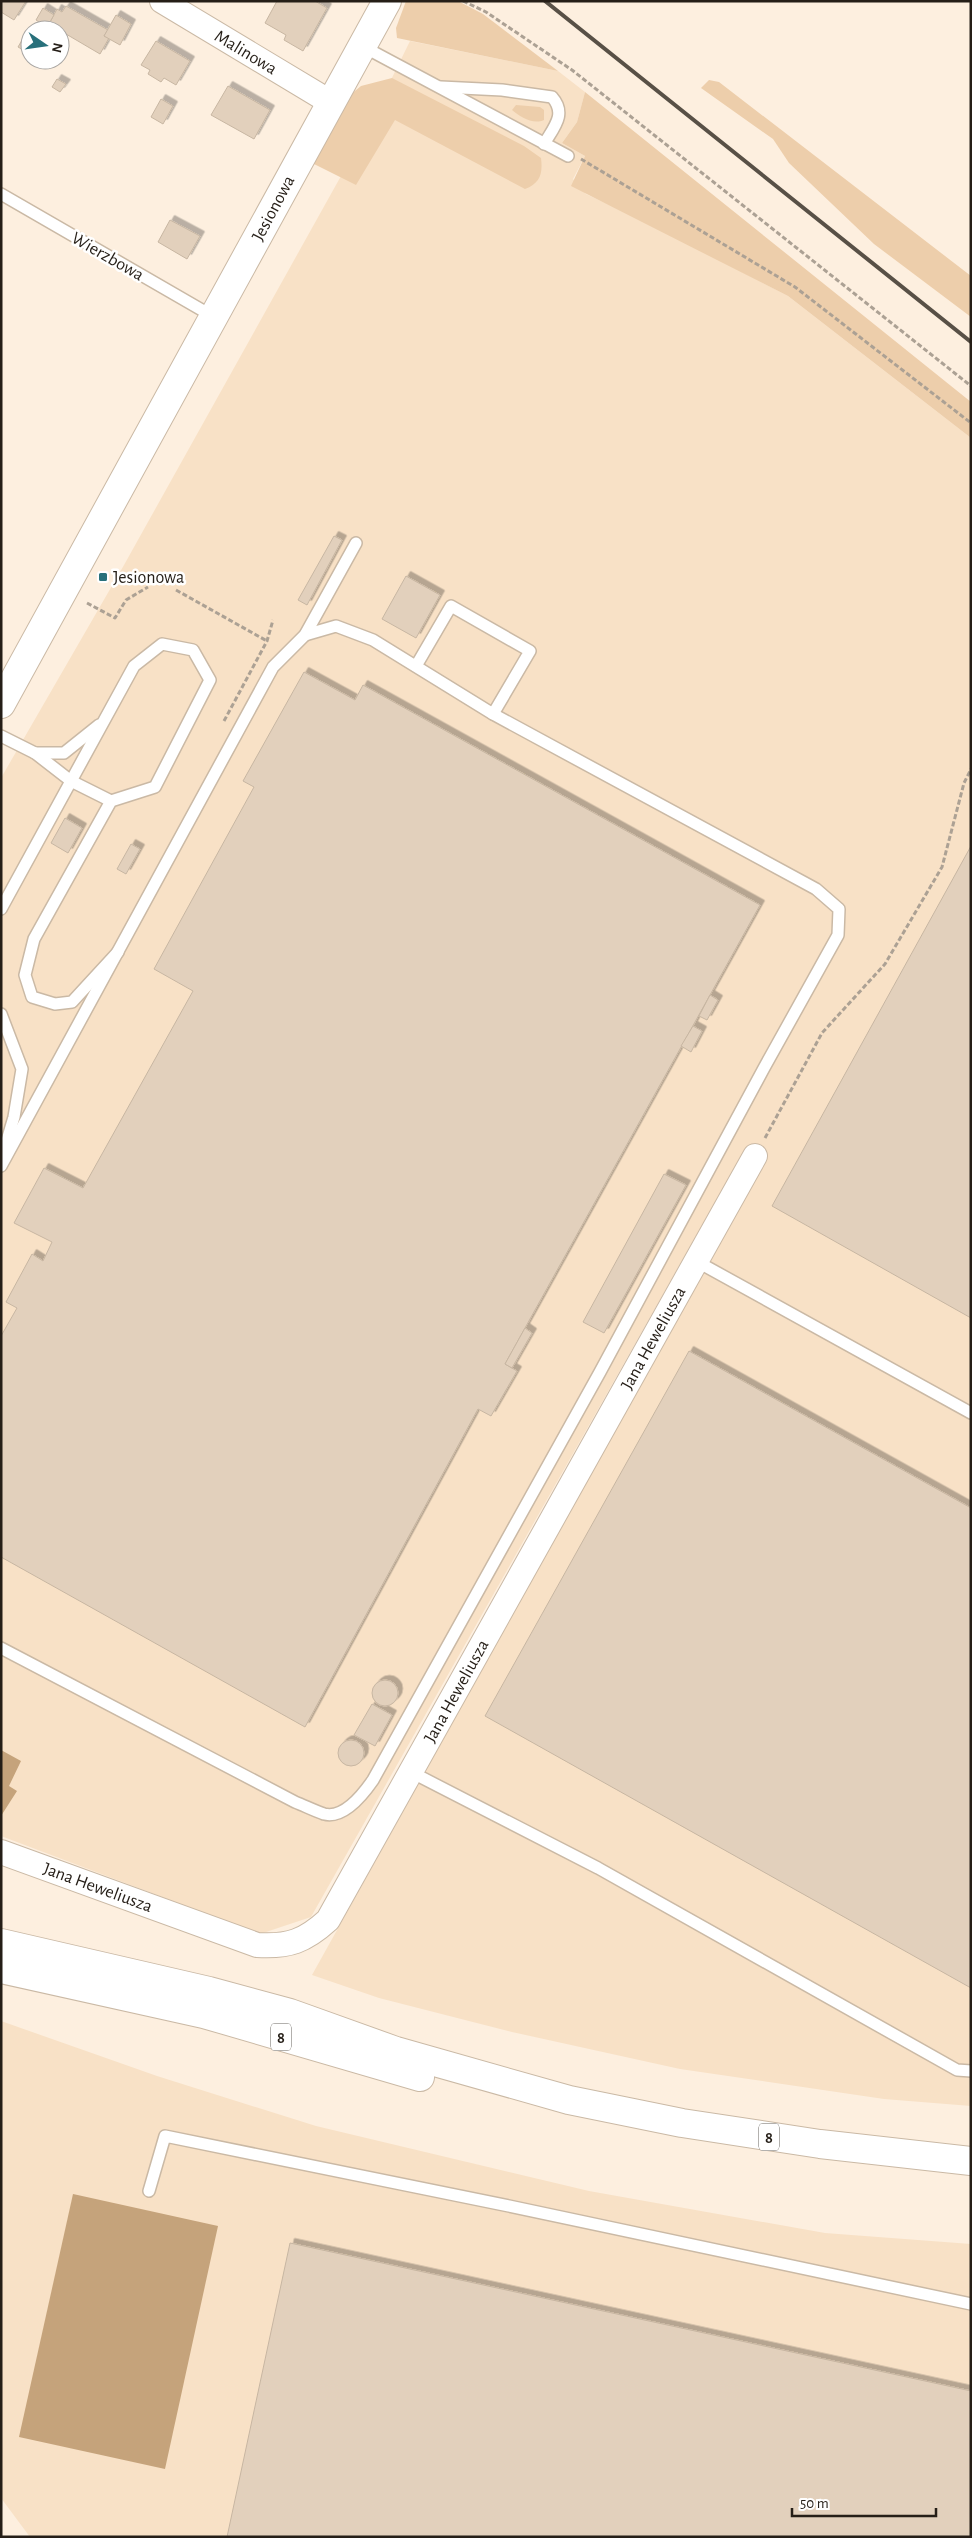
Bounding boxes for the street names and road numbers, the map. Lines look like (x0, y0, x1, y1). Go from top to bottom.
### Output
street label: Malinowa (211, 27, 280, 78)
street label: Jesionowa (249, 173, 299, 244)
street label: Wierzbowa (68, 229, 147, 285)
street label: Jana Heweliusza (618, 1284, 690, 1393)
street label: Jana Heweliusza (421, 1637, 493, 1746)
street label: Jana Heweliusza (41, 1860, 155, 1916)
road number: 8 (271, 2024, 291, 2050)
road number: 8 (759, 2124, 779, 2150)

